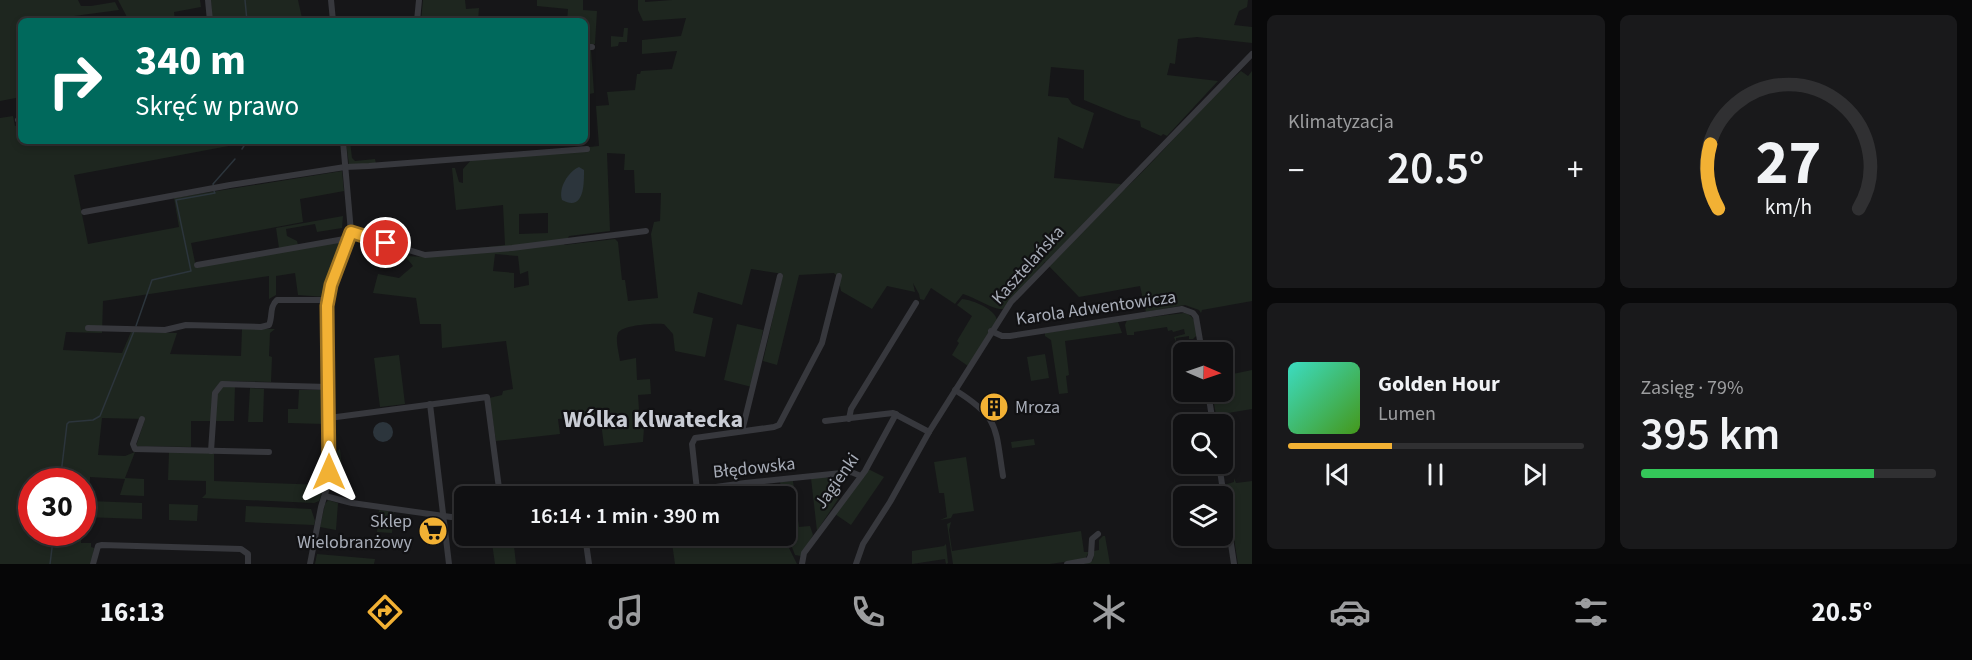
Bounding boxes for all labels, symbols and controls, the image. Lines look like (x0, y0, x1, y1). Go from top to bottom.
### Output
text: 340 m (135, 31, 246, 91)
icon: right (36, 42, 114, 120)
text: Skręć w prawo (135, 87, 299, 126)
text: Klimatyzacja (1288, 108, 1394, 136)
text: 27 (1755, 119, 1821, 208)
text: 20.5° (1387, 137, 1484, 201)
text: − (1288, 147, 1304, 194)
text: + (1567, 147, 1583, 194)
text: km/h (1764, 192, 1812, 223)
pin (360, 217, 411, 268)
street label: Kasztelańska (986, 220, 1070, 310)
icon: arrive (369, 226, 402, 259)
street label: Karola Adwentowicza (1014, 284, 1178, 332)
north arrow (1173, 342, 1233, 402)
map controls (1173, 342, 1233, 546)
text: Golden Hour (1378, 368, 1500, 400)
text: Zasięg · 79% (1641, 374, 1743, 402)
building icon: Mroza (978, 391, 1010, 423)
place label: Mroza (1015, 395, 1060, 420)
text: Lumen (1378, 400, 1436, 428)
district label: Wólka Klwatecka (563, 402, 743, 437)
text: 395 km (1641, 403, 1780, 467)
button: search (1173, 414, 1233, 474)
position arrow (297, 440, 361, 504)
street label: Jagienki (809, 448, 865, 514)
street label: Błędowska (711, 451, 797, 485)
icon: previous (1321, 458, 1354, 491)
icon: pause (1419, 458, 1452, 491)
icon: next (1518, 458, 1551, 491)
speed limit sign: 30 (18, 468, 96, 546)
button: layers (1173, 486, 1233, 546)
text: 16:14 · 1 min · 390 m (530, 500, 720, 532)
place label: Sklep Wielobranżowy (297, 509, 413, 555)
supermarket icon: Sklep Wielobranżowy (417, 515, 449, 547)
icon: directions (364, 591, 406, 633)
icon: music (605, 591, 647, 633)
icon: phone (847, 591, 889, 633)
icon: climate (1088, 591, 1130, 633)
icon: car (1329, 591, 1371, 633)
icon: filters (1570, 591, 1612, 633)
text: 16:13 (100, 593, 165, 632)
text: 20.5° (1812, 593, 1872, 632)

